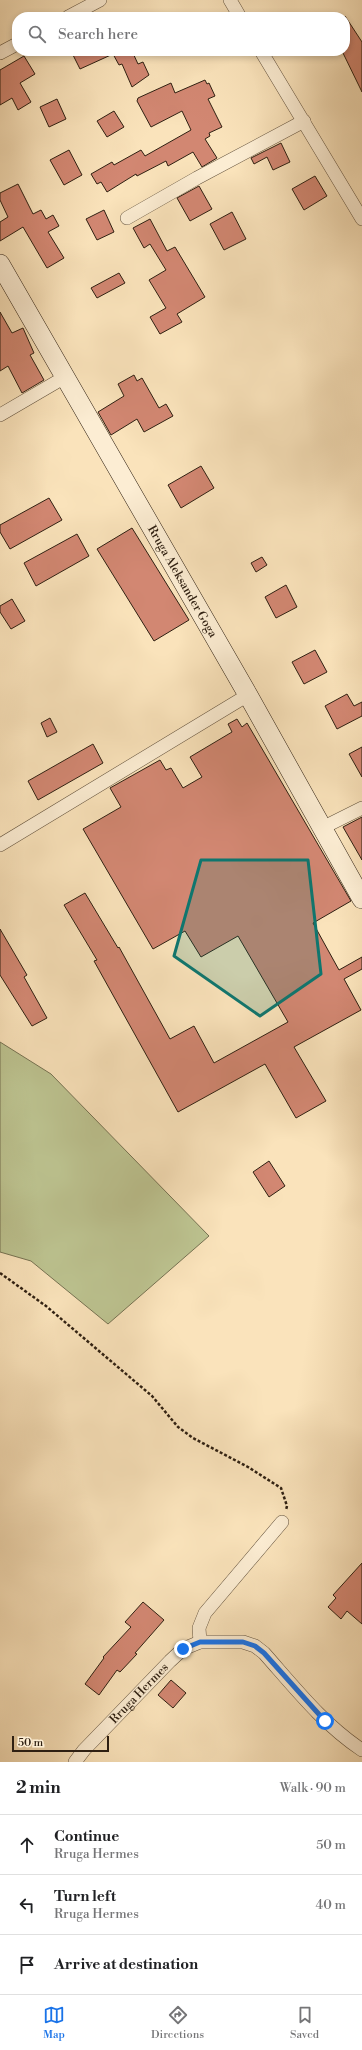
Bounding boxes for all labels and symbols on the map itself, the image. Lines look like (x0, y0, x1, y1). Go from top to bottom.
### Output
street label: Rruga Aleksander Goga (144, 522, 221, 641)
route end (174, 1640, 192, 1658)
street label: Rruga Hermes (106, 1660, 172, 1727)
route start (316, 1712, 334, 1730)
scale bar (12, 1734, 109, 1753)

